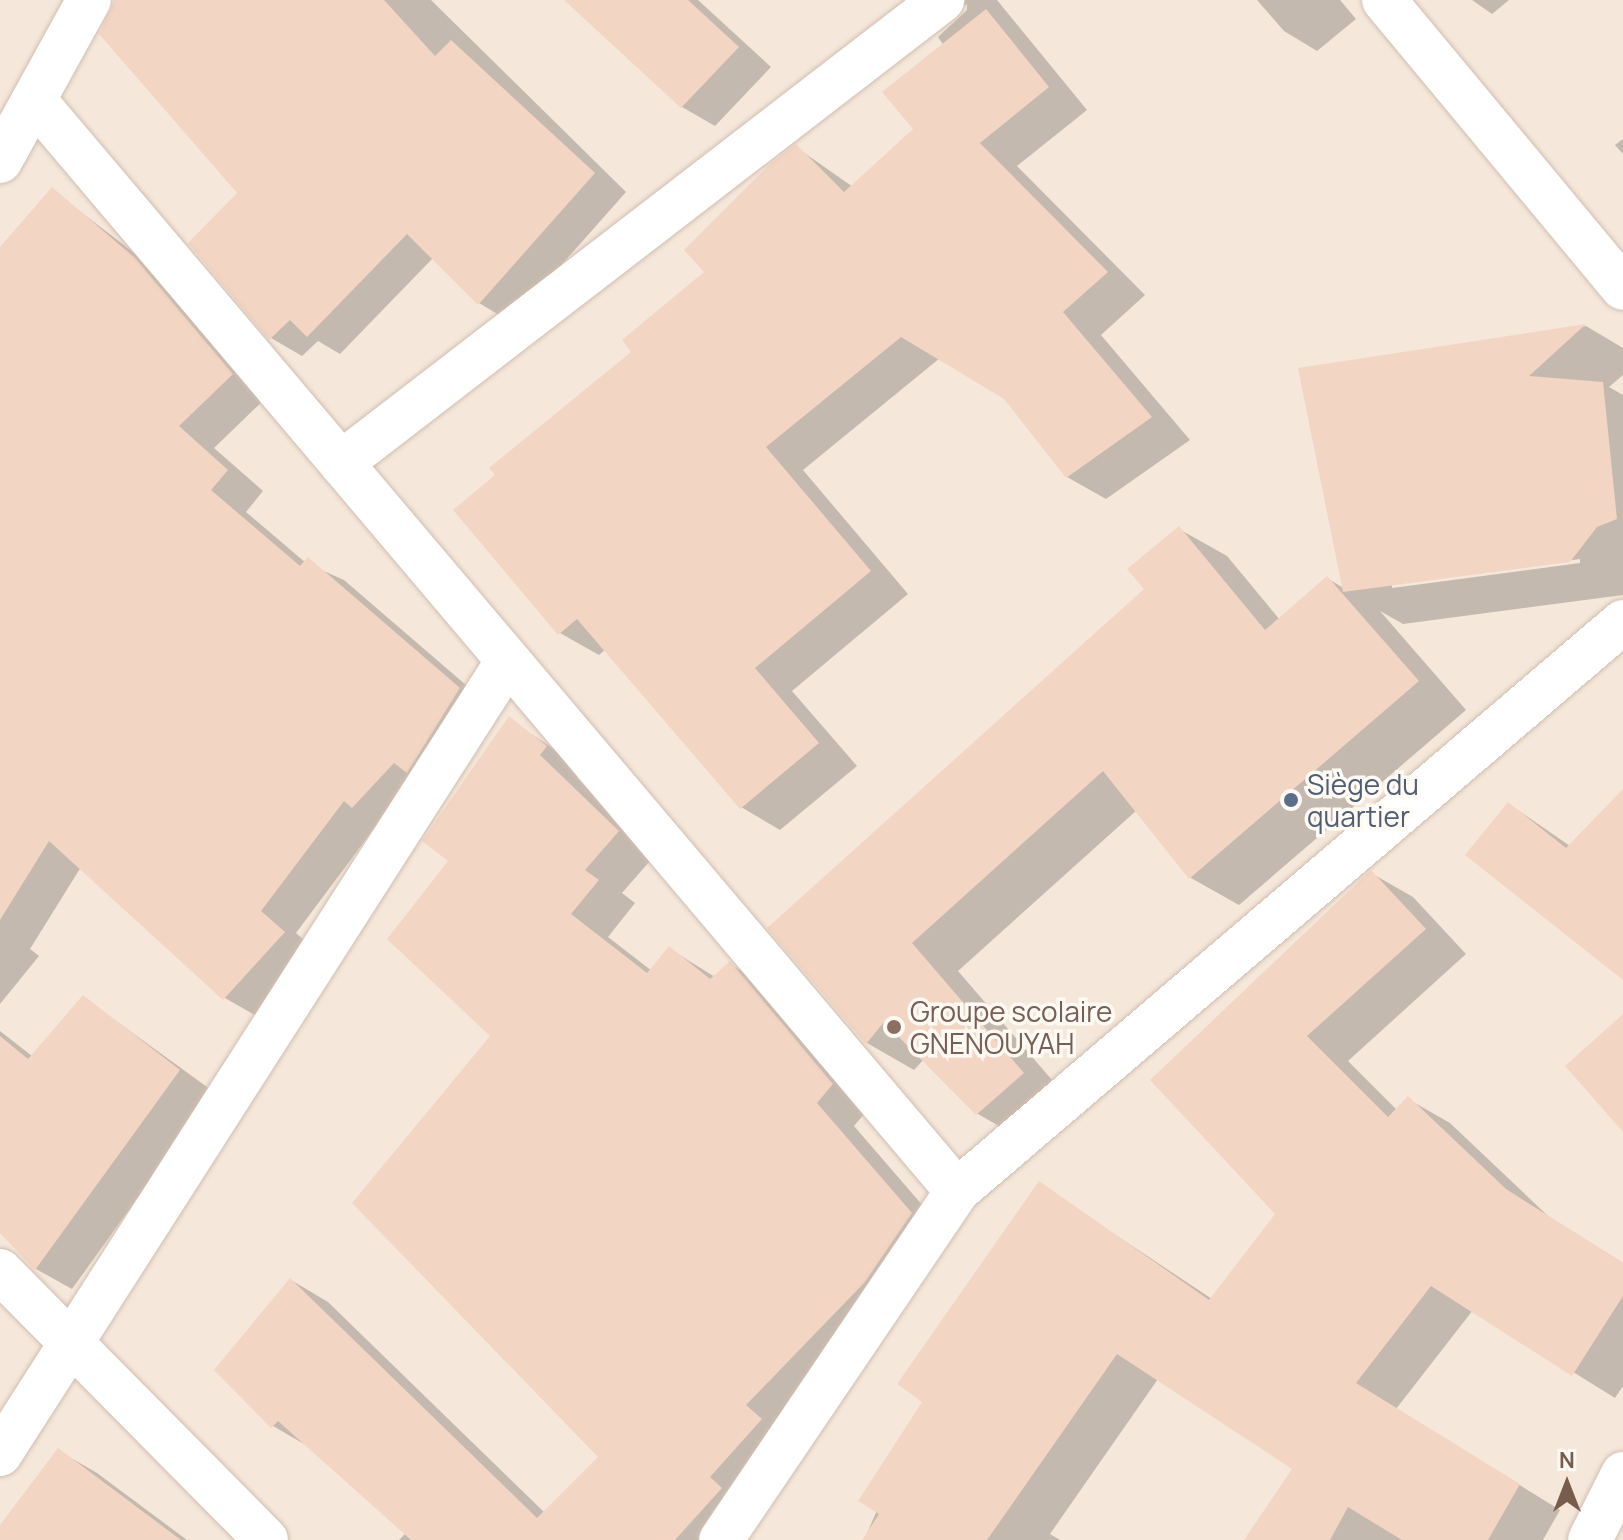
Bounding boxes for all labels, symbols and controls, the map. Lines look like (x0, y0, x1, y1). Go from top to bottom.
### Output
place label: Siège du quartier (1307, 767, 1419, 833)
marker: Siège du quartier (1282, 791, 1300, 809)
place label: Groupe scolaire GNENOUYAH (910, 994, 1112, 1060)
marker: Groupe scolaire GNENOUYAH (885, 1018, 903, 1036)
north arrow (1527, 1444, 1607, 1524)
text: N (1559, 1445, 1575, 1475)

